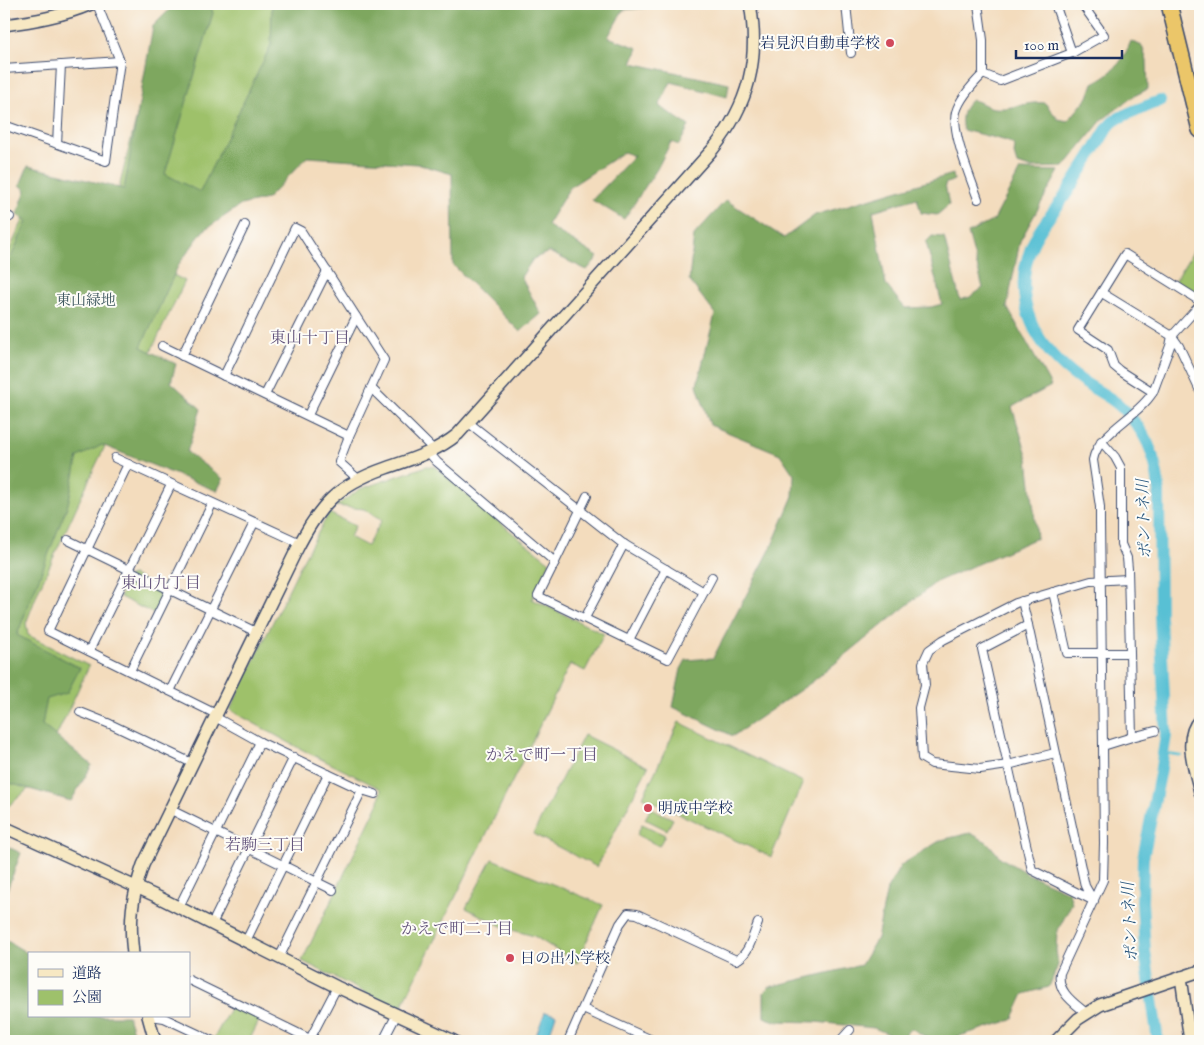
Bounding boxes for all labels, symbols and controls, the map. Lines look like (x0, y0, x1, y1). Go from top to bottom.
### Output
scale bar (1016, 28, 1123, 60)
place label: 岩見沢自動車学校 (760, 34, 880, 53)
text: 100 m (1024, 36, 1060, 55)
marker: 岩見沢自動車学校 (884, 37, 896, 49)
park label: 東山緑地 (56, 291, 116, 310)
district label: 東山十丁目 (270, 329, 350, 349)
water label: ポントネ川 (1134, 477, 1156, 559)
district label: 東山九丁目 (121, 574, 201, 594)
district label: かえで町一丁目 (486, 746, 598, 766)
place label: 明成中学校 (658, 799, 733, 818)
marker: 明成中学校 (642, 802, 654, 814)
district label: 若駒三丁目 (225, 836, 305, 856)
water label: ポントネ川 (1119, 880, 1143, 962)
district label: かえで町二丁目 (401, 920, 513, 940)
place label: 日の出小学校 (520, 949, 610, 968)
legend (28, 952, 190, 1018)
marker: 日の出小学校 (504, 952, 516, 964)
text: 道路 (72, 964, 102, 983)
text: 公園 (72, 988, 102, 1007)

